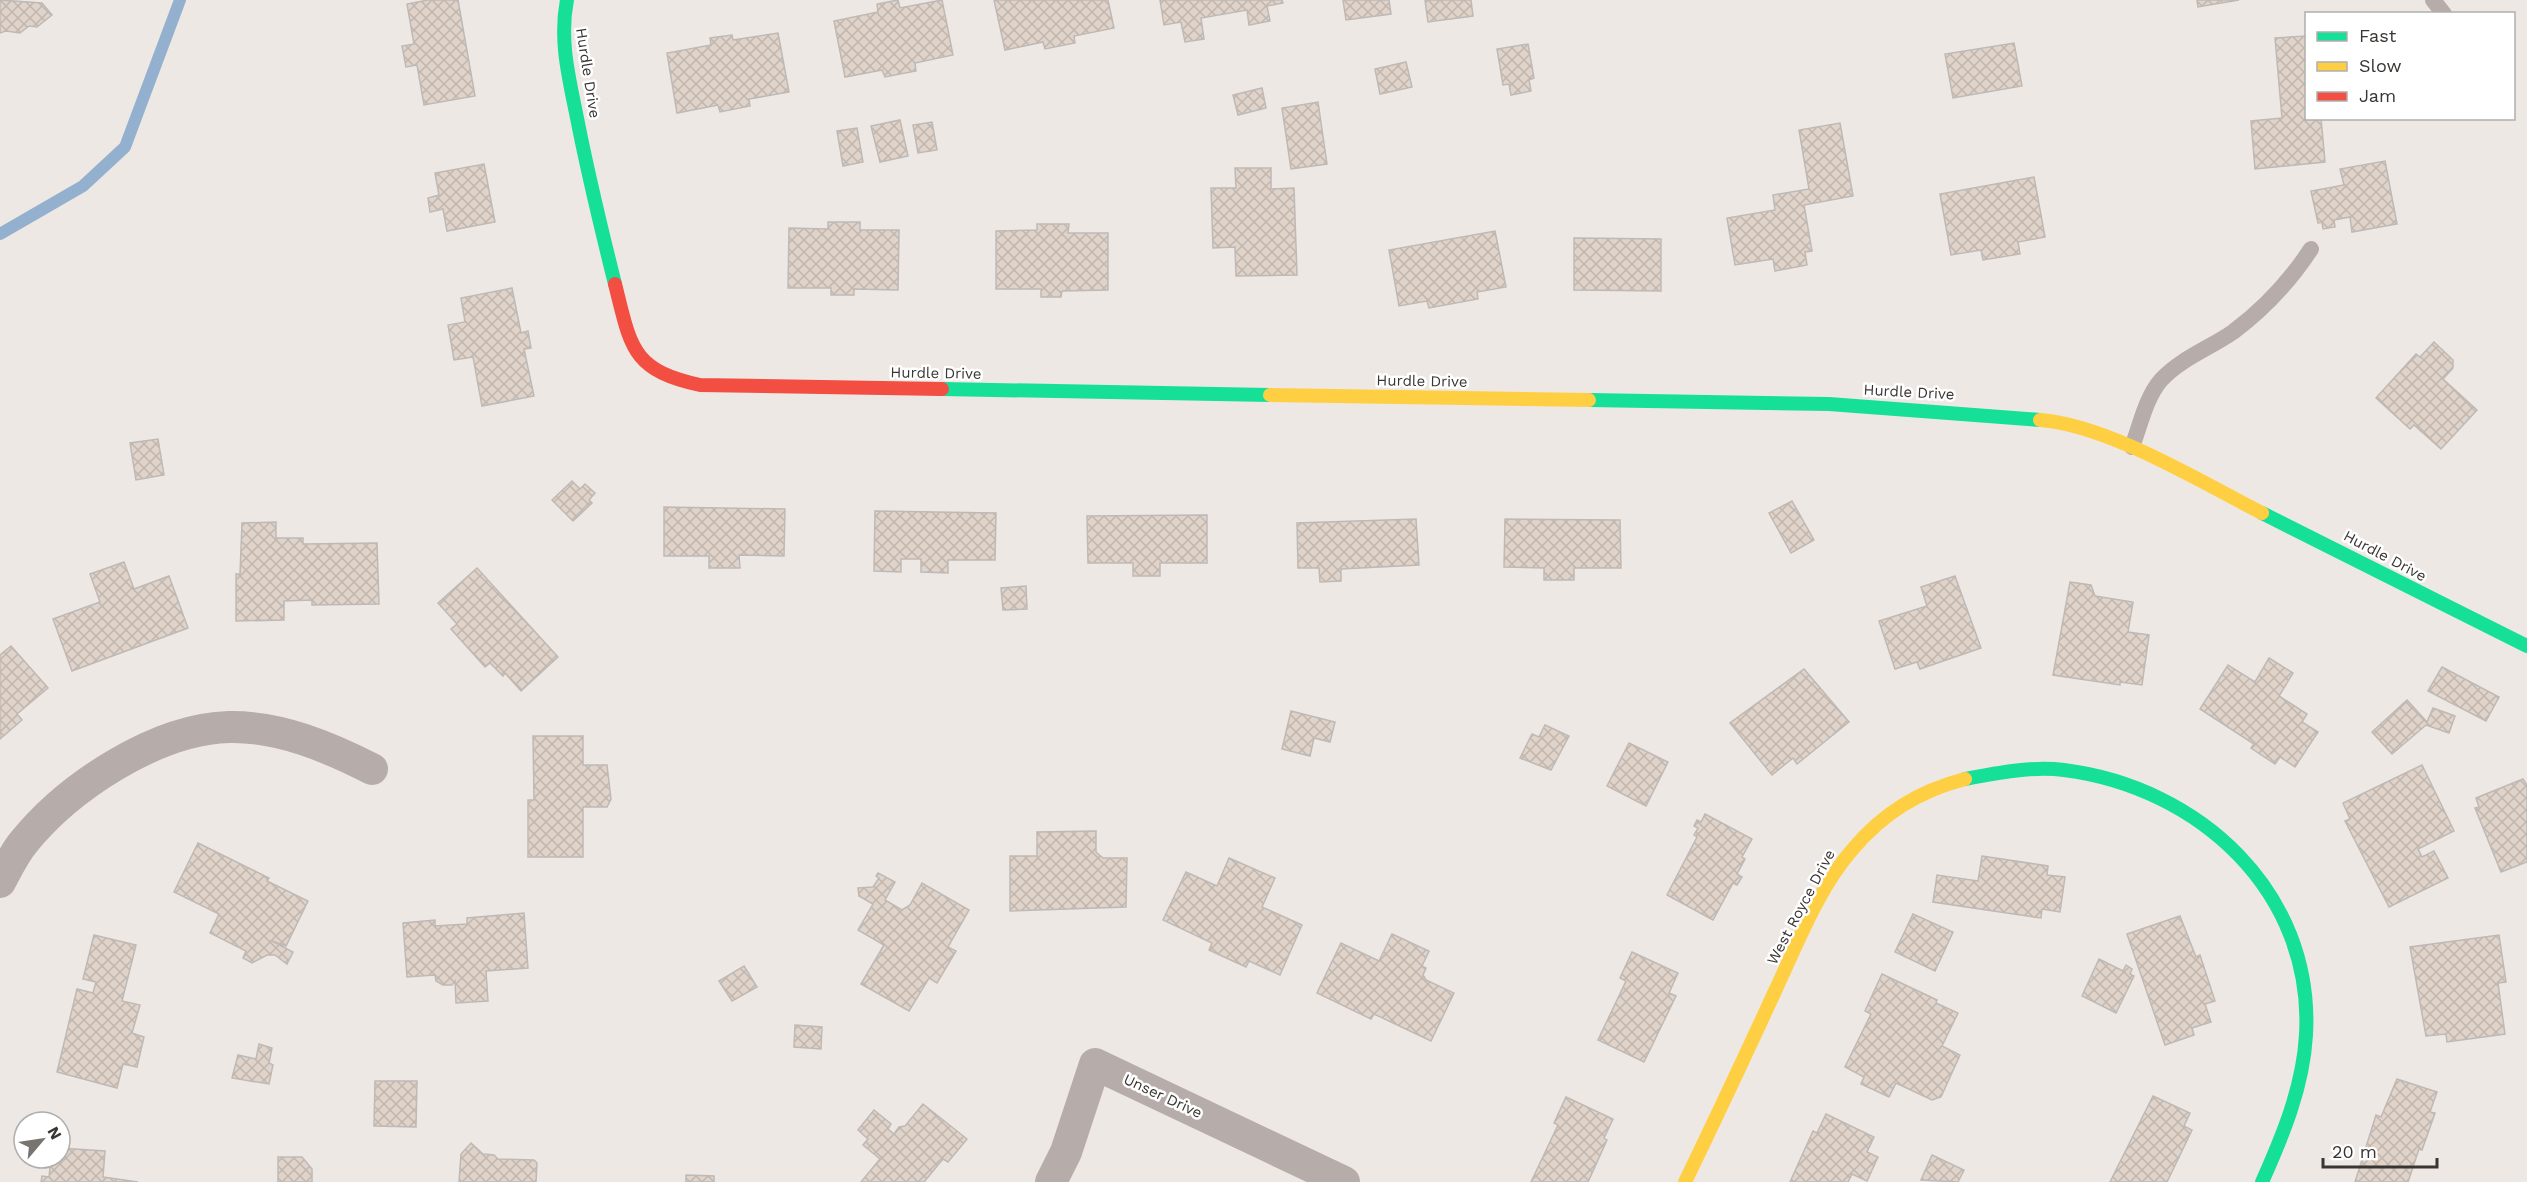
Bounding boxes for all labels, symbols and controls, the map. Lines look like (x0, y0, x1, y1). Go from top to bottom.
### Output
legend (2305, 12, 2515, 120)
text: Fast (2359, 25, 2397, 46)
street label: Hurdle Drive (572, 27, 604, 119)
text: Slow (2359, 55, 2402, 76)
text: Jam (2359, 85, 2396, 106)
street label: Hurdle Drive (890, 363, 982, 383)
street label: Hurdle Drive (1376, 371, 1468, 391)
street label: Hurdle Drive (1863, 381, 1955, 403)
street label: Hurdle Drive (2341, 527, 2429, 585)
street label: West Royce Drive (1763, 846, 1839, 968)
street label: Unser Drive (1121, 1070, 1205, 1122)
north arrow (12, 1110, 72, 1170)
text: N (43, 1123, 66, 1143)
scale bar (2323, 1131, 2437, 1169)
text: 20 m (2332, 1141, 2377, 1162)

